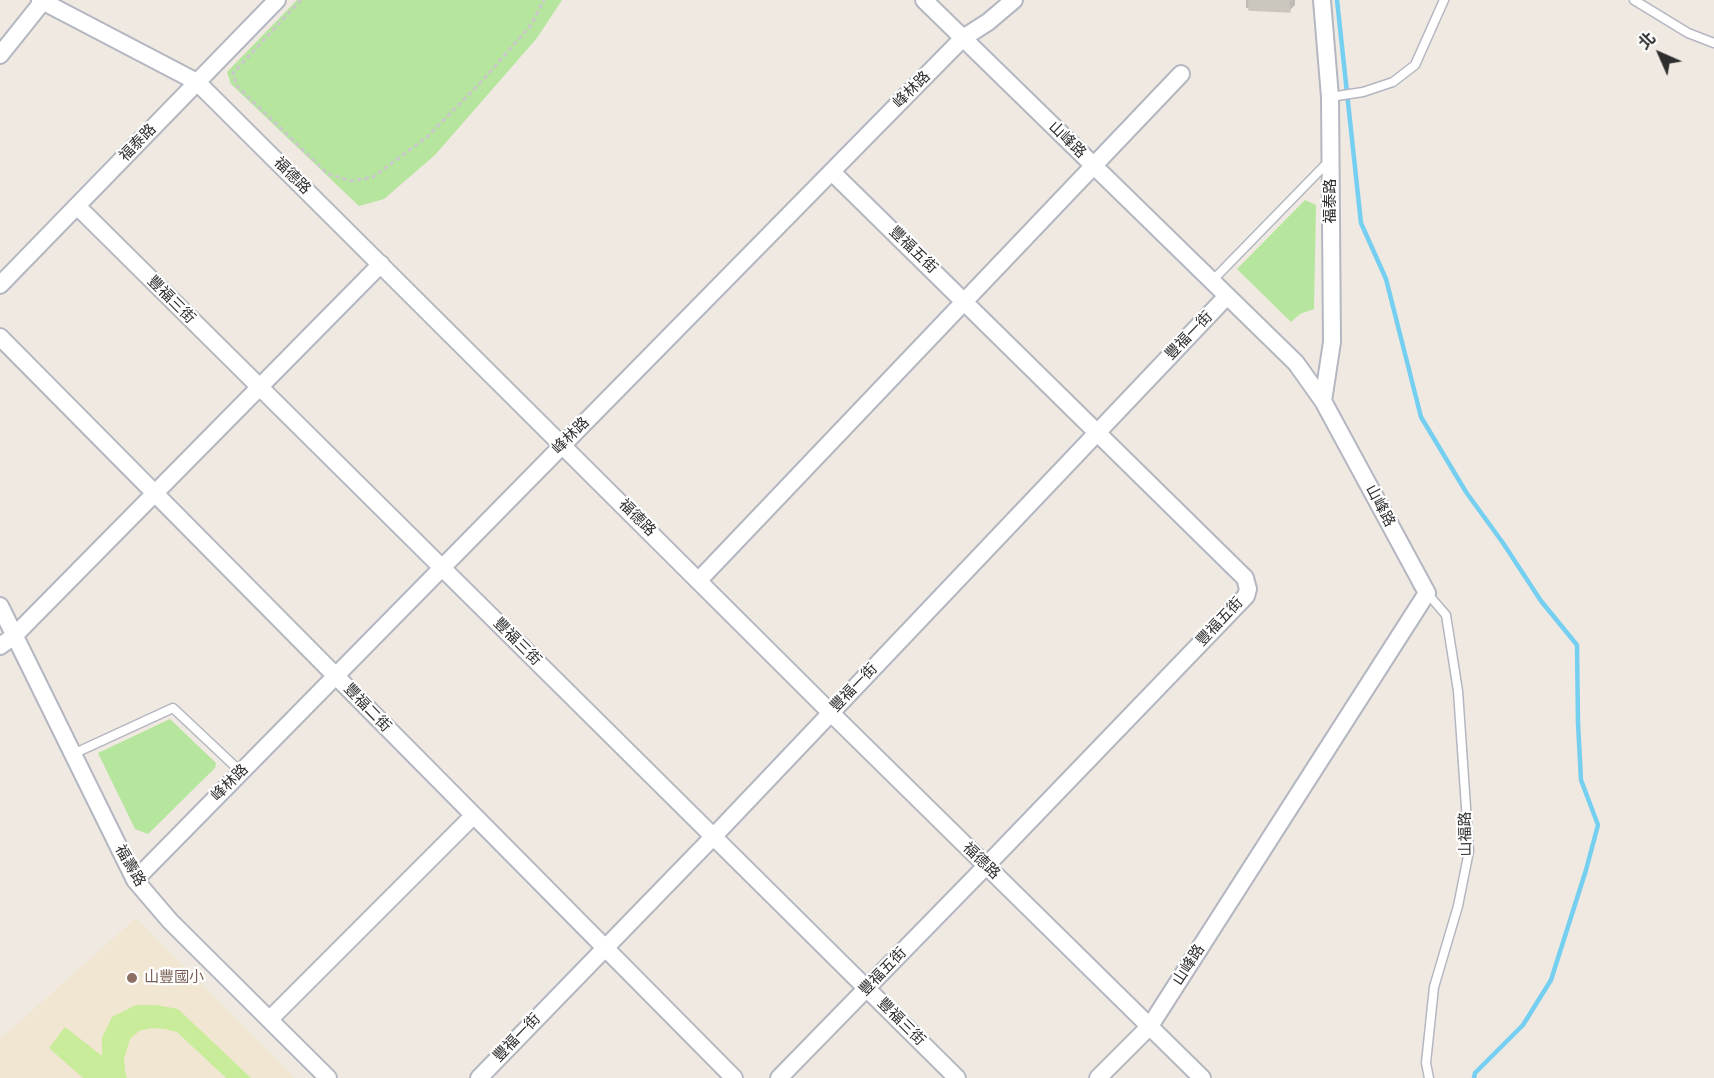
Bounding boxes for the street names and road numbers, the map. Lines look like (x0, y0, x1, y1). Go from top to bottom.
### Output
street label: 峰林路 (890, 68, 934, 112)
street label: 山峰路 (1045, 118, 1089, 162)
street label: 福泰路 (116, 121, 160, 165)
street label: 福德路 (270, 154, 314, 198)
street label: 福泰路 (1322, 179, 1340, 223)
street label: 豐福五街 (885, 223, 941, 277)
street label: 豐福三街 (143, 272, 199, 328)
street label: 豐福一街 (1162, 308, 1216, 364)
street label: 峰林路 (549, 414, 593, 458)
street label: 山峰路 (1361, 482, 1399, 530)
street label: 福德路 (615, 496, 659, 540)
street label: 豐福五街 (1193, 594, 1247, 650)
street label: 豐福三街 (489, 614, 545, 670)
street label: 豐福一街 (827, 660, 881, 716)
street label: 豐福二街 (340, 680, 394, 736)
street label: 峰林路 (208, 761, 252, 805)
street label: 山福路 (1457, 811, 1475, 857)
street label: 福德路 (959, 839, 1003, 883)
street label: 福壽路 (111, 842, 149, 890)
street label: 山峰路 (1169, 941, 1209, 989)
street label: 豐福五街 (856, 944, 910, 1000)
street label: 豐福三街 (873, 994, 929, 1050)
street label: 豐福一街 (490, 1010, 544, 1066)

